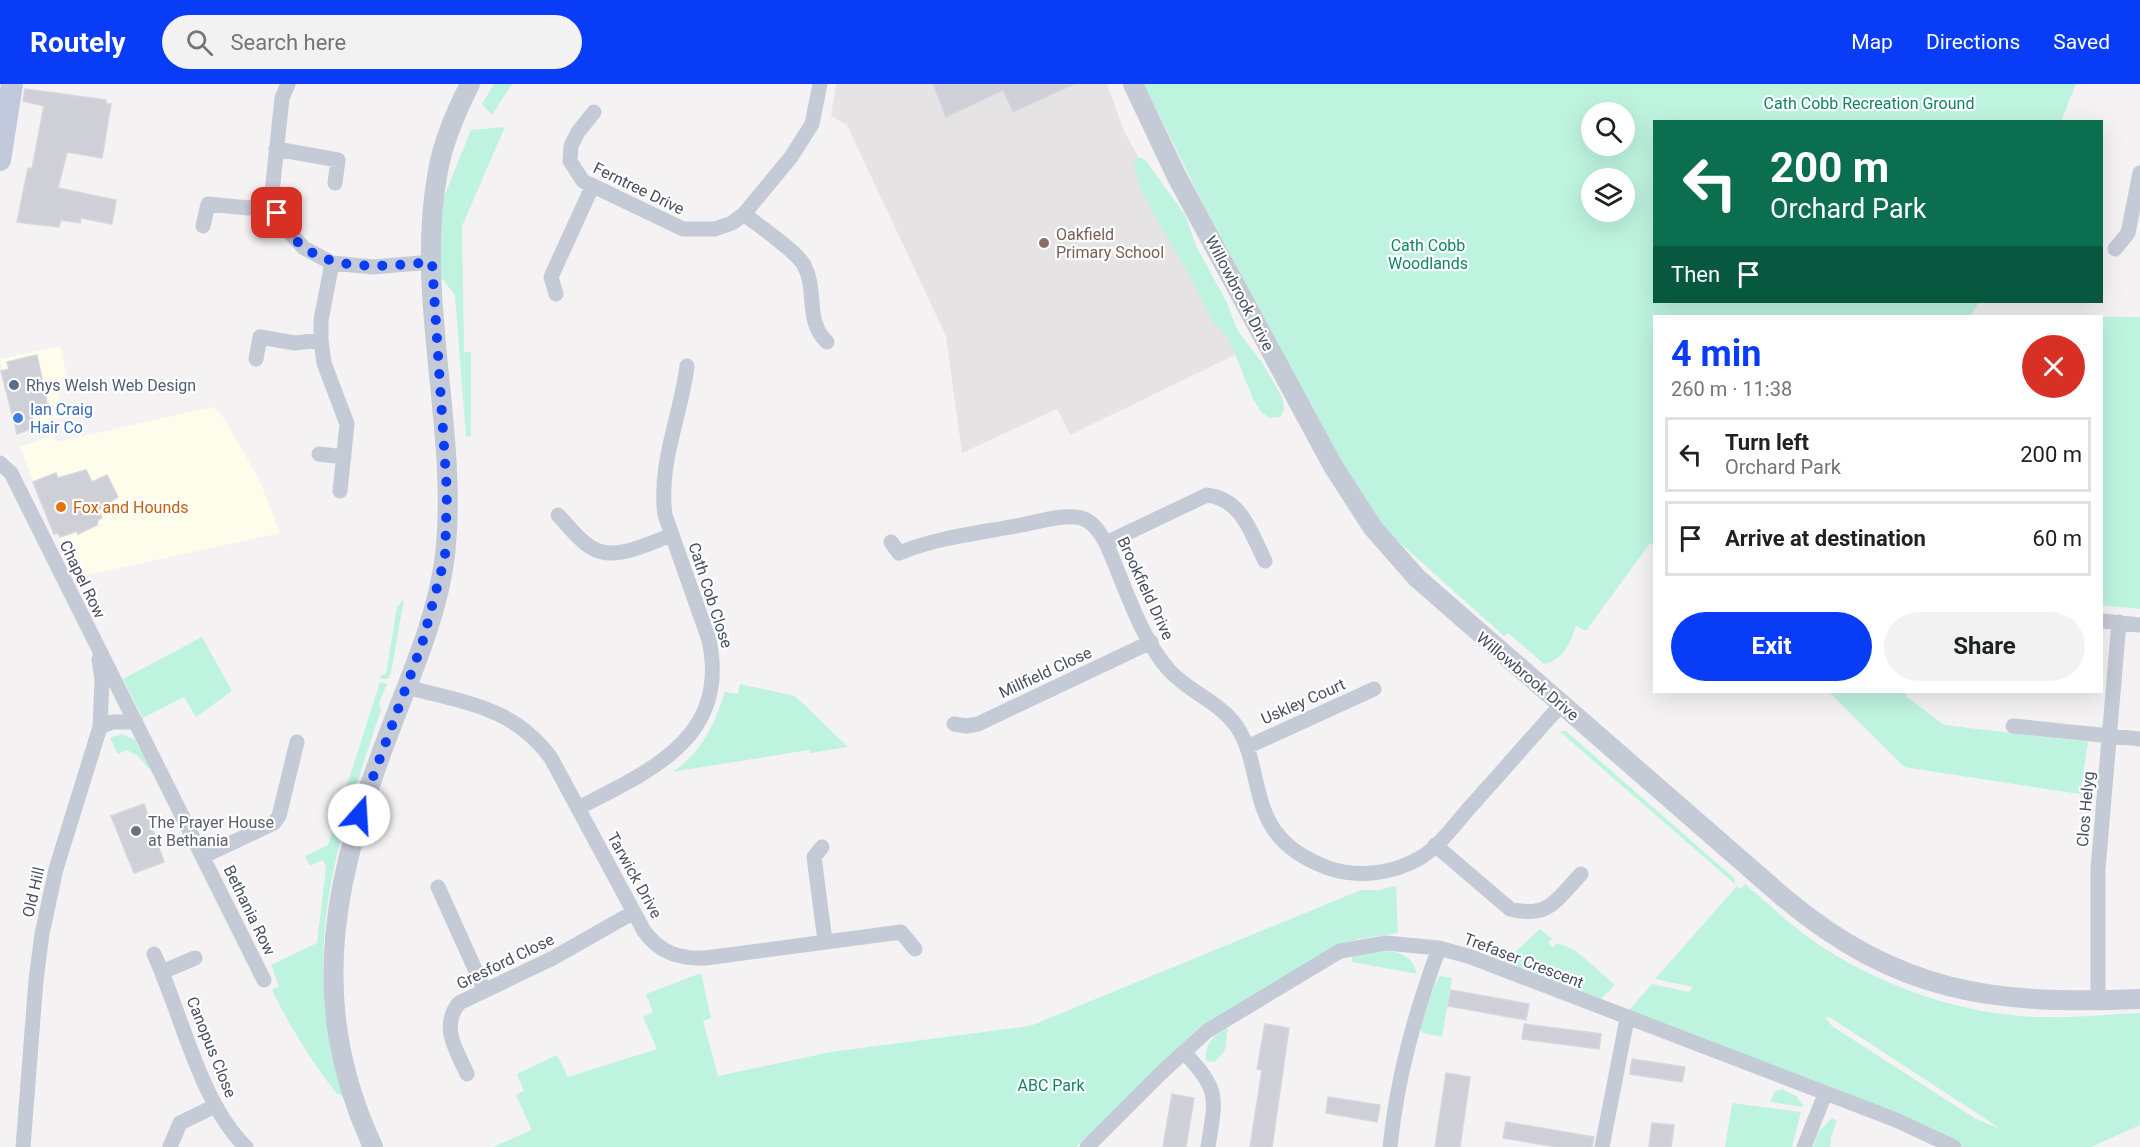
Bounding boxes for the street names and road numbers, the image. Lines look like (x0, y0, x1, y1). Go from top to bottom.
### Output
street label: Ferntree Drive (590, 158, 687, 219)
street label: Willowbrook Drive (1201, 232, 1278, 354)
street label: Brookfield Drive (1113, 534, 1178, 643)
street label: Chapel Row (56, 537, 110, 621)
street label: Cath Cob Close (685, 540, 737, 650)
street label: Willowbrook Drive (1473, 628, 1583, 725)
street label: Millfield Close (996, 643, 1095, 702)
street label: Uskley Court (1258, 674, 1348, 728)
street label: Clos Helyg (2073, 770, 2098, 848)
street label: Tarwick Drive (603, 829, 666, 921)
street label: Bethania Row (220, 862, 279, 958)
street label: Old Hill (18, 865, 48, 919)
street label: Trefaser Crescent (1461, 929, 1586, 992)
street label: Gresford Close (453, 930, 557, 993)
street label: Canopus Close (183, 994, 240, 1100)

